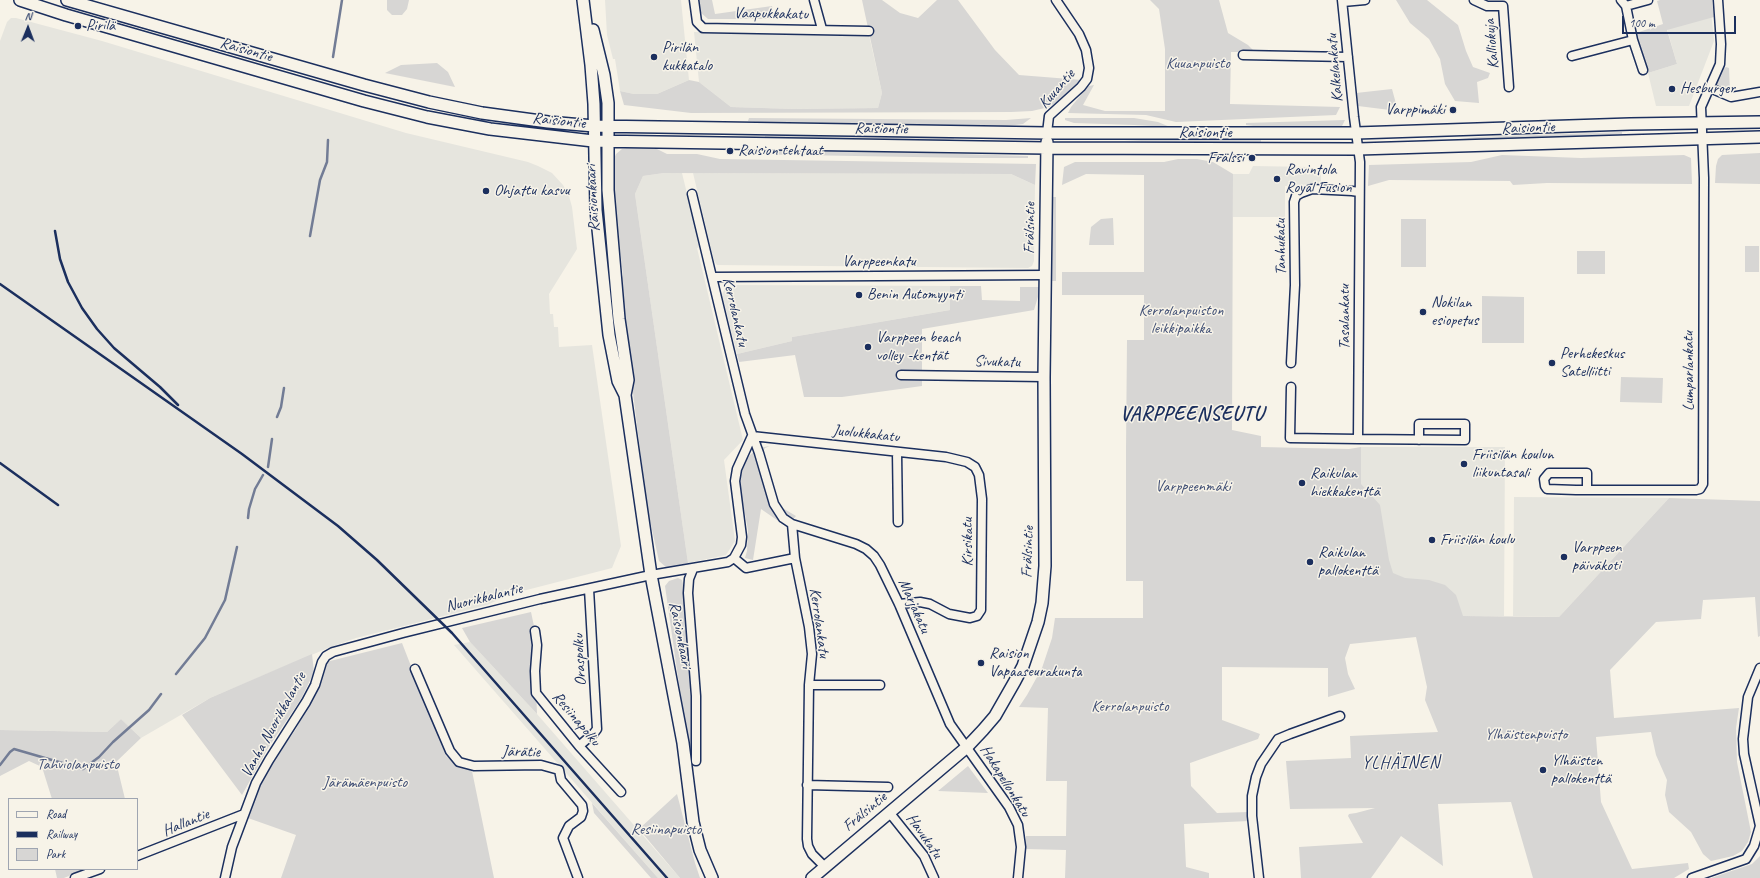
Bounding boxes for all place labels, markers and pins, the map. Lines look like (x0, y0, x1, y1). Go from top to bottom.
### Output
place label: Pirilä (86, 16, 115, 36)
marker: Pirilä (73, 21, 83, 31)
place label: Pirilän kukkatalo (662, 38, 712, 76)
marker: Pirilän kukkatalo (649, 52, 659, 62)
place label: Hesburger (1680, 79, 1735, 99)
marker: Hesburger (1667, 84, 1677, 94)
place label: Varppimäki (1385, 100, 1445, 120)
marker: Varppimäki (1448, 105, 1458, 115)
place label: Raision tehtaat (738, 141, 823, 161)
marker: Raision tehtaat (725, 146, 735, 156)
place label: Frälssi (1208, 148, 1244, 168)
marker: Frälssi (1247, 153, 1257, 163)
place label: Ravintola Royal Fusion (1285, 160, 1352, 198)
marker: Ravintola Royal Fusion (1272, 174, 1282, 184)
place label: Ohjattu kasvu (494, 181, 570, 201)
marker: Ohjattu kasvu (481, 186, 491, 196)
place label: Benin Automyynti (867, 285, 963, 305)
marker: Benin Automyynti (854, 290, 864, 300)
place label: Nokilan esiopetus (1431, 293, 1478, 331)
marker: Nokilan esiopetus (1418, 307, 1428, 317)
place label: Varppeen beach volley -kentät (876, 328, 961, 366)
marker: Varppeen beach volley -kentät (863, 342, 873, 352)
place label: Perhekeskus Satelliitti (1560, 344, 1624, 382)
marker: Perhekeskus Satelliitti (1547, 358, 1557, 368)
place label: Friisilän koulun liikuntasali (1472, 445, 1554, 483)
marker: Friisilän koulun liikuntasali (1459, 459, 1469, 469)
place label: Raikulan hiekkakenttä (1310, 464, 1380, 502)
marker: Raikulan hiekkakenttä (1297, 478, 1307, 488)
place label: Friisilän koulu (1440, 530, 1514, 550)
marker: Friisilän koulu (1427, 535, 1437, 545)
place label: Varppeen päiväkoti (1572, 538, 1621, 576)
place label: Raikulan pallokenttä (1318, 543, 1378, 581)
marker: Varppeen päiväkoti (1559, 552, 1569, 562)
marker: Raikulan pallokenttä (1305, 557, 1315, 567)
place label: Raision Vapaaseurakunta (989, 644, 1082, 682)
marker: Raision Vapaaseurakunta (976, 658, 986, 668)
place label: Ylhäisten pallokenttä (1551, 751, 1611, 789)
marker: Ylhäisten pallokenttä (1538, 765, 1548, 775)

